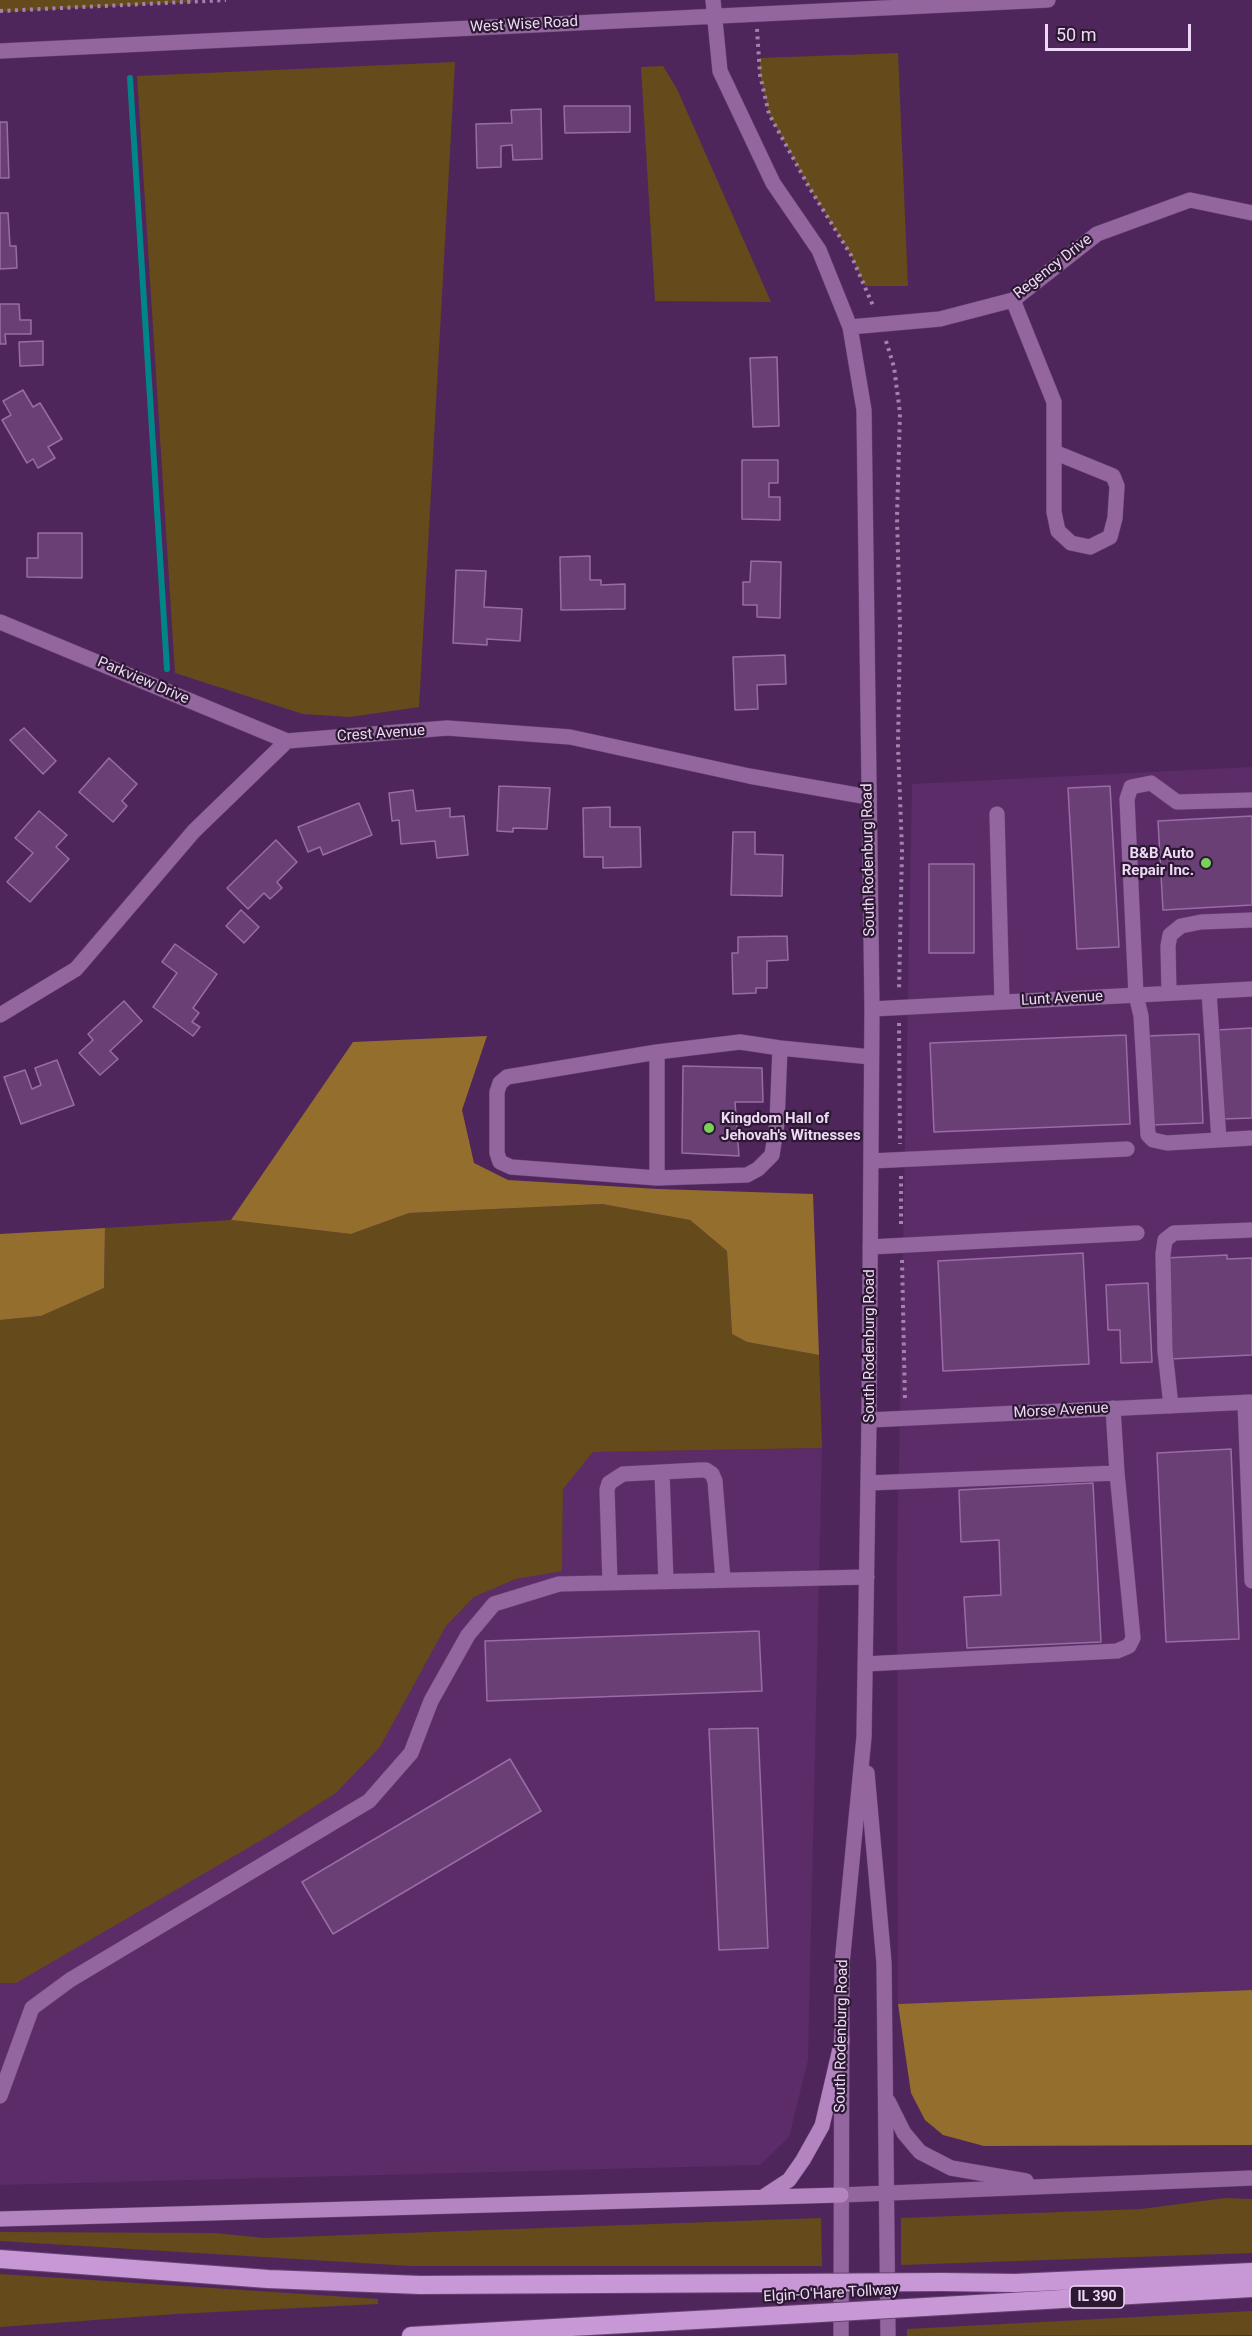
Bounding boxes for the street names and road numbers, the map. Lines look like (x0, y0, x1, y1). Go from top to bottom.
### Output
street label: West Wise Road (470, 13, 578, 37)
street label: Regency Drive (1010, 231, 1096, 303)
street label: Parkview Drive (94, 654, 192, 708)
street label: Crest Avenue (336, 722, 426, 746)
street label: South Rodenburg Road (859, 783, 879, 937)
street label: Lunt Avenue (1021, 988, 1103, 1010)
street label: South Rodenburg Road (861, 1269, 879, 1423)
street label: Morse Avenue (1013, 1400, 1109, 1422)
street label: South Rodenburg Road (832, 1959, 852, 2113)
street label: Elgin-O'Hare Tollway (763, 2281, 899, 2307)
road number: IL 390 (1070, 2286, 1124, 2308)

